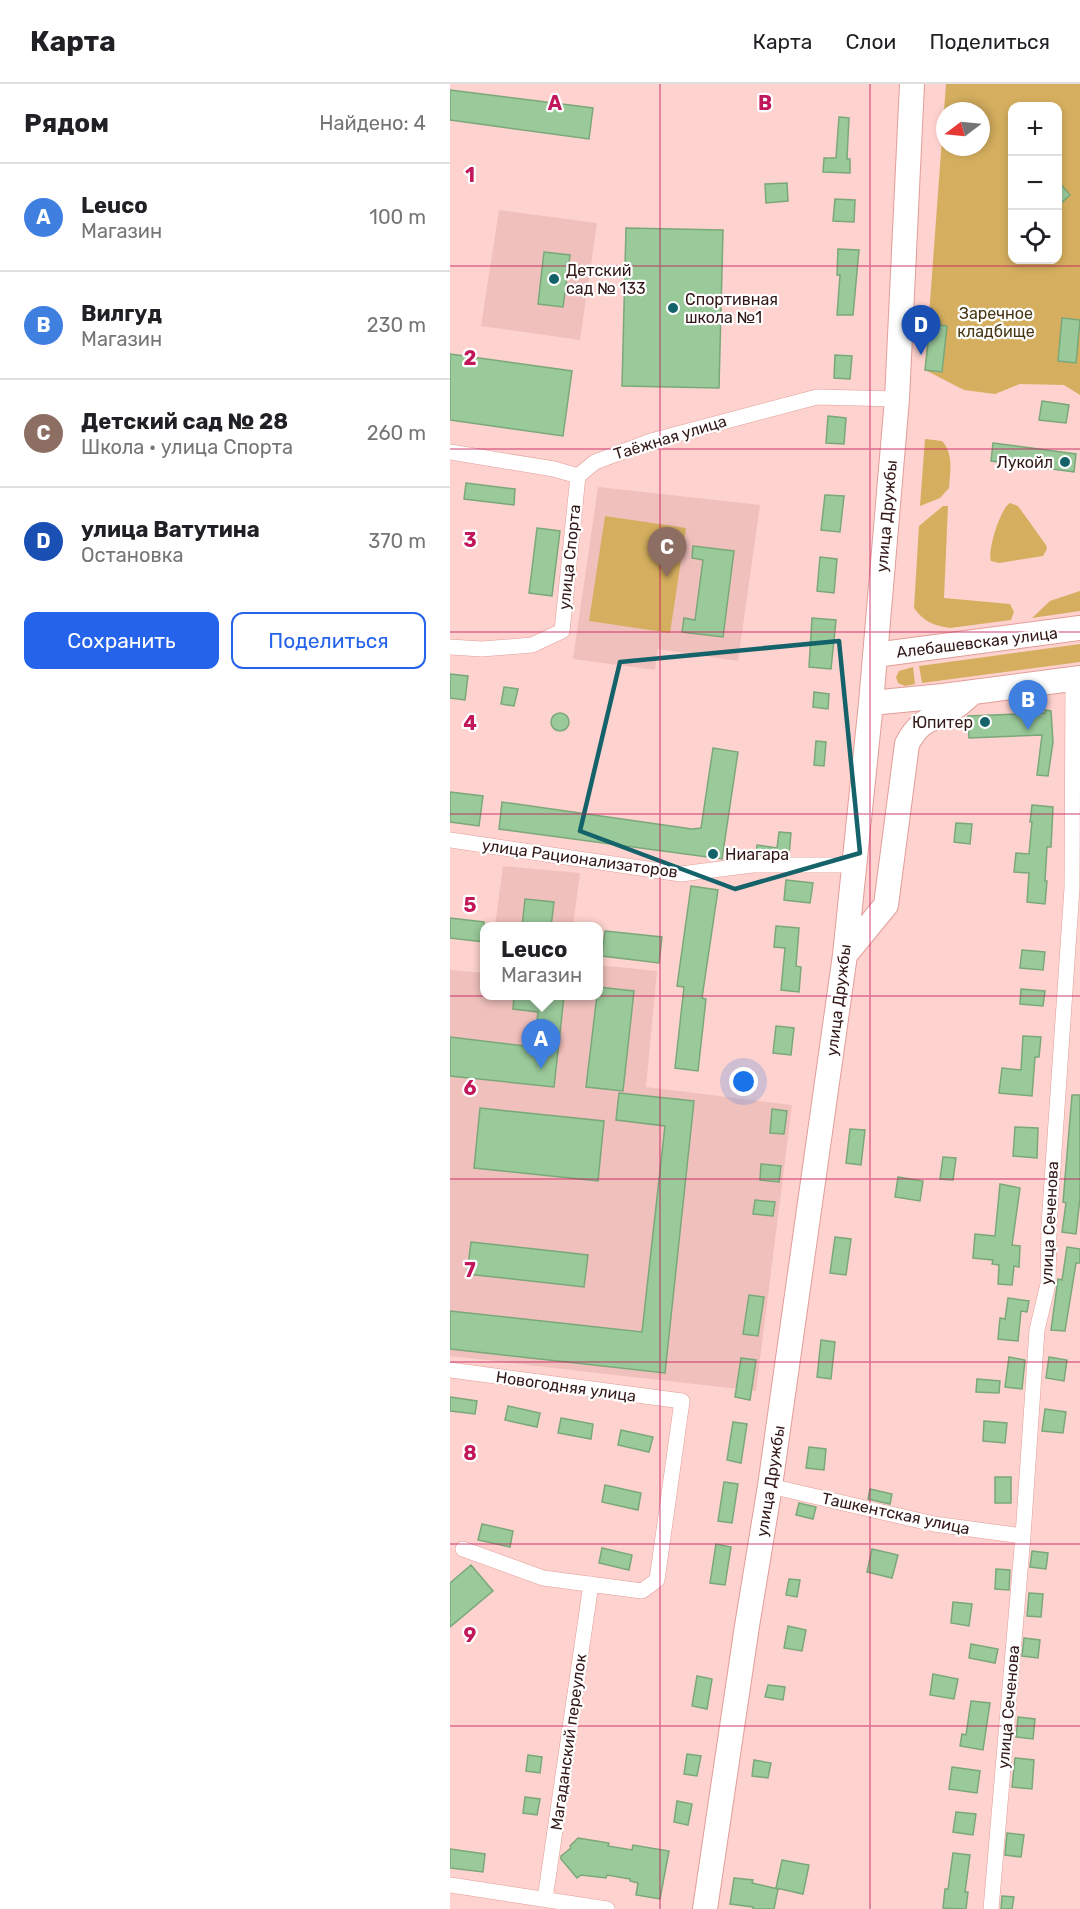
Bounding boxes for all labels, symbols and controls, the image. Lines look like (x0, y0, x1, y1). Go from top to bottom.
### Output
text: Карта (30, 25, 116, 58)
text: Карта (752, 29, 812, 54)
text: Слои (845, 29, 896, 54)
text: Поделиться (929, 29, 1050, 54)
text: A (548, 91, 563, 115)
text: B (758, 91, 772, 115)
north arrow (936, 102, 990, 156)
map controls (1008, 102, 1062, 264)
button: + (1008, 102, 1062, 156)
text: Рядом (24, 108, 109, 139)
text: Найдено: 4 (319, 111, 426, 135)
button: − (1008, 156, 1062, 210)
text: 1 (465, 163, 475, 187)
text: Leuco (81, 192, 148, 219)
text: A (36, 205, 51, 229)
text: 100 m (369, 205, 426, 229)
button: locate (1008, 210, 1062, 264)
text: Магазин (81, 219, 162, 243)
place label: Детский сад № 133 (566, 261, 646, 298)
marker: Детский сад № 133 (547, 272, 561, 286)
place label: Спортивная школа №1 (685, 290, 778, 327)
text: Вилгуд (81, 300, 162, 327)
marker: Спортивная школа №1 (666, 301, 680, 315)
park label: Заречное кладбище (957, 304, 1035, 341)
pin: D (902, 306, 940, 355)
text: B (36, 313, 51, 337)
text: 230 m (367, 313, 426, 337)
text: Магазин (81, 327, 162, 351)
text: 2 (464, 346, 477, 370)
text: Детский сад № 28 (81, 408, 288, 435)
street label: Таёжная улица (611, 411, 729, 464)
text: C (36, 421, 51, 445)
text: 260 m (367, 421, 426, 445)
text: Школа · улица Спорта (81, 435, 293, 459)
place label: Лукойл (997, 453, 1053, 472)
marker: Лукойл (1058, 455, 1072, 469)
street label: улица Дружбы (872, 459, 901, 573)
street label: улица Спорта (555, 503, 584, 611)
text: улица Ватутина (81, 516, 260, 543)
text: 3 (463, 528, 477, 552)
pin: C (648, 528, 686, 577)
text: D (36, 529, 51, 553)
text: 370 m (368, 529, 426, 553)
text: Остановка (81, 543, 184, 567)
button: Сохранить (24, 612, 219, 669)
button: Поделиться (231, 612, 426, 669)
street label: Алебашевская улица (895, 623, 1059, 662)
pin: B (1008, 680, 1048, 730)
text: 4 (463, 711, 477, 735)
place label: Юпитер (912, 713, 973, 732)
marker: Юпитер (978, 715, 992, 729)
street label: улица Рационализаторов (481, 835, 679, 882)
place label: Ниагара (725, 845, 789, 864)
marker: Ниагара (706, 847, 720, 861)
text: 5 (464, 893, 477, 917)
popup (480, 922, 603, 1000)
text: Leuco (501, 936, 568, 963)
street label: улица Дружбы (822, 943, 855, 1057)
text: Магазин (501, 963, 582, 987)
pin: A (522, 1020, 560, 1069)
your location (729, 1067, 758, 1096)
text: 6 (463, 1076, 477, 1100)
street label: улица Сеченова (1037, 1161, 1062, 1285)
text: 7 (464, 1258, 476, 1282)
street label: Новогодняя улица (495, 1367, 637, 1406)
street label: улица Дружбы (752, 1424, 789, 1538)
text: 8 (463, 1441, 477, 1465)
street label: Ташкентская улица (820, 1489, 972, 1538)
text: 9 (464, 1623, 477, 1647)
street label: улица Сеченова (994, 1644, 1023, 1770)
street label: Магаданский переулок (547, 1652, 590, 1832)

